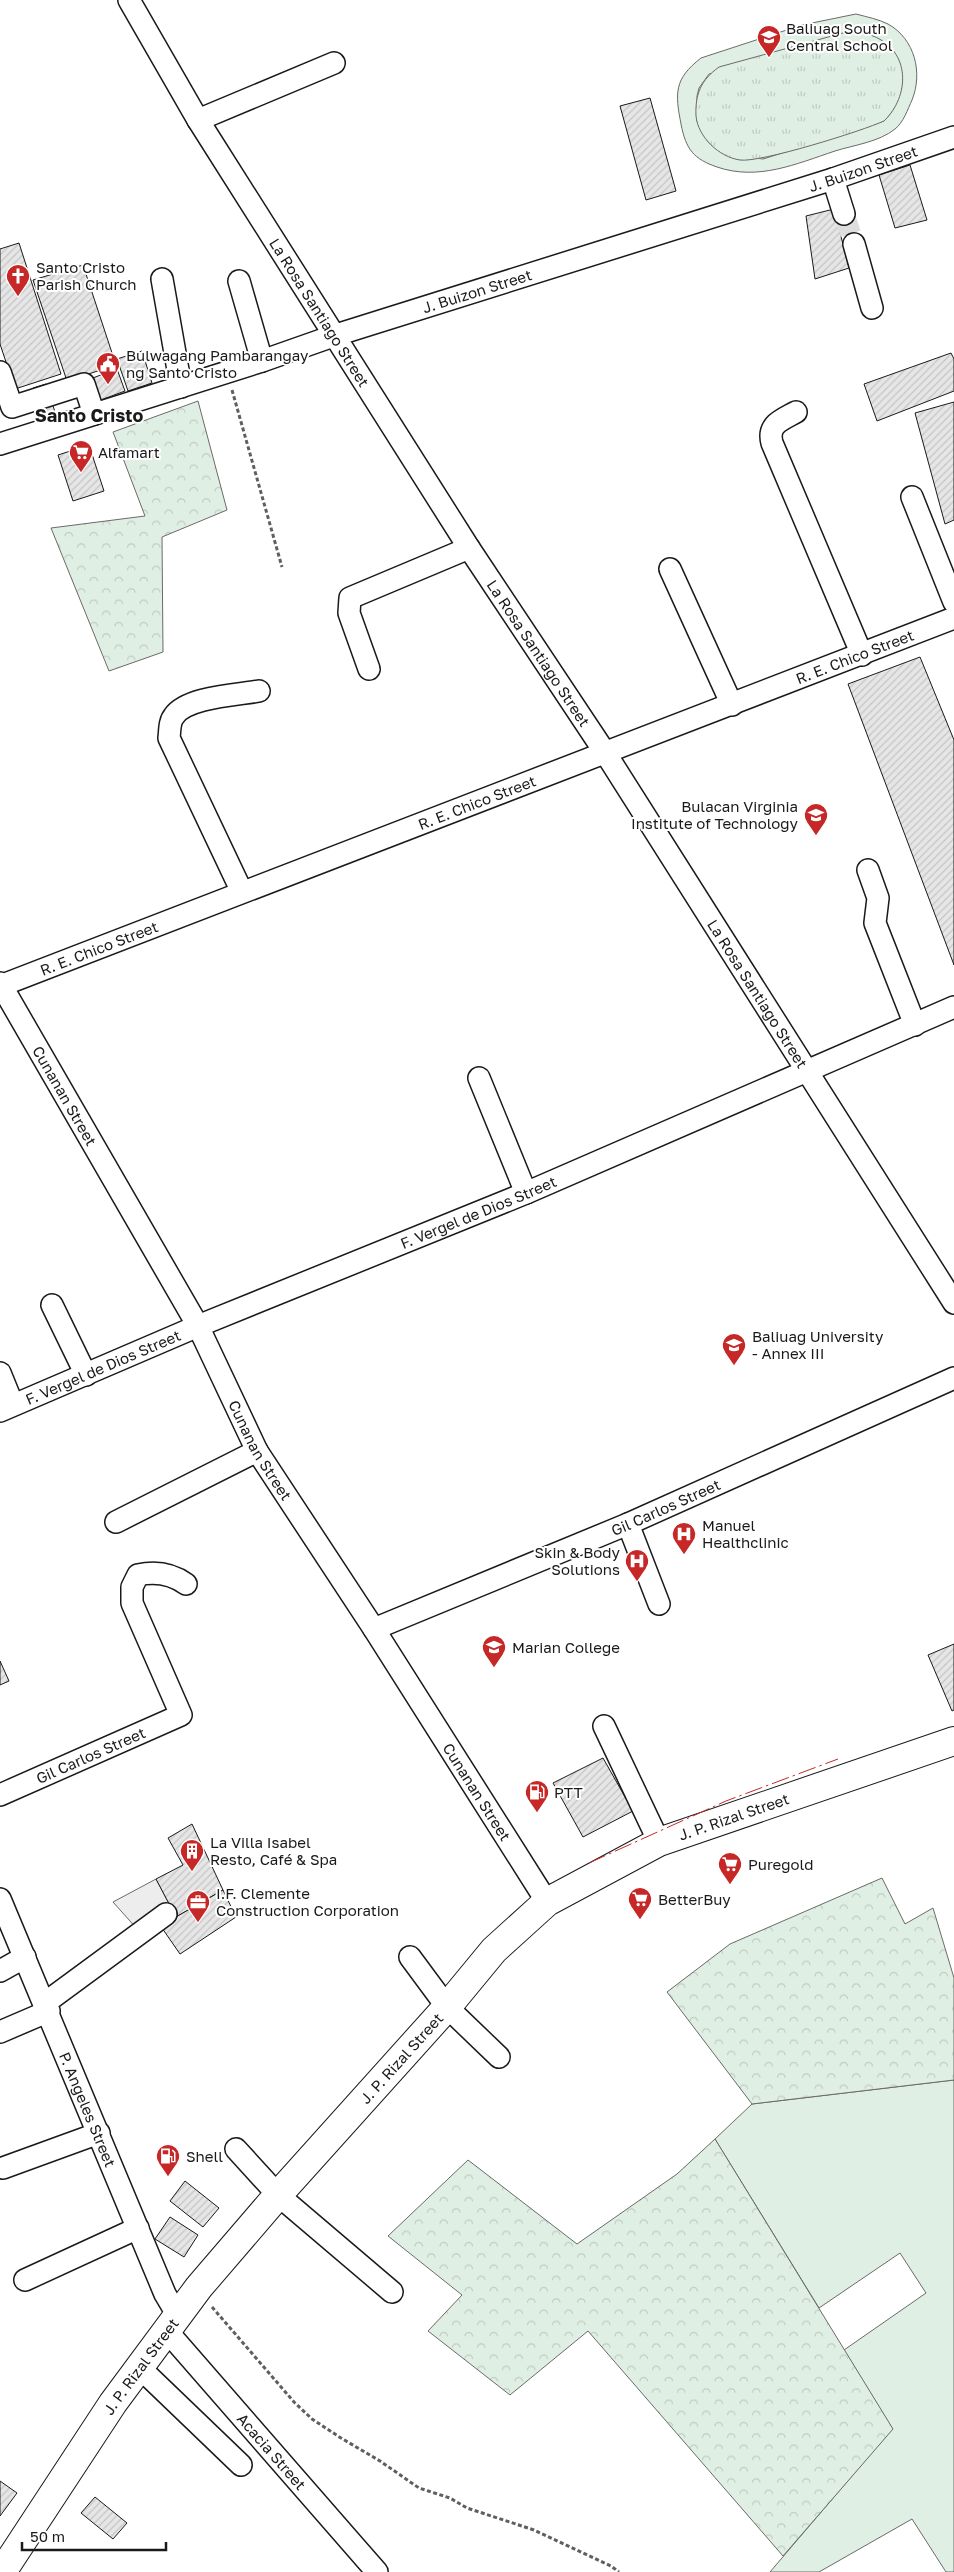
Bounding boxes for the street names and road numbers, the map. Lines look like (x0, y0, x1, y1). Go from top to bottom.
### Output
street label: J. Buizon Street (807, 141, 920, 195)
street label: La Rosa Santiago Street (266, 235, 373, 390)
street label: J. Buizon Street (420, 265, 534, 316)
street label: La Rosa Santiago Street (484, 576, 594, 730)
street label: R. E. Chico Street (793, 625, 916, 687)
street label: R. E. Chico Street (415, 771, 538, 833)
street label: La Rosa Santiago Street (704, 916, 812, 1071)
street label: R. E. Chico Street (37, 917, 160, 979)
street label: Cunanan Street (29, 1043, 101, 1149)
street label: F. Vergel de Dios Street (398, 1172, 559, 1252)
street label: F. Vergel de Dios Street (23, 1326, 183, 1408)
street label: Cunanan Street (225, 1397, 296, 1503)
street label: Gil Carlos Street (608, 1475, 723, 1539)
street label: Gil Carlos Street (33, 1723, 148, 1787)
street label: Cunanan Street (440, 1740, 515, 1844)
street label: J. P. Rizal Street (676, 1789, 791, 1844)
street label: J. P. Rizal Street (356, 2009, 446, 2107)
street label: P. Angeles Street (56, 2049, 120, 2169)
street label: J. P. Rizal Street (99, 2314, 182, 2418)
street label: Acacia Street (234, 2409, 310, 2493)

